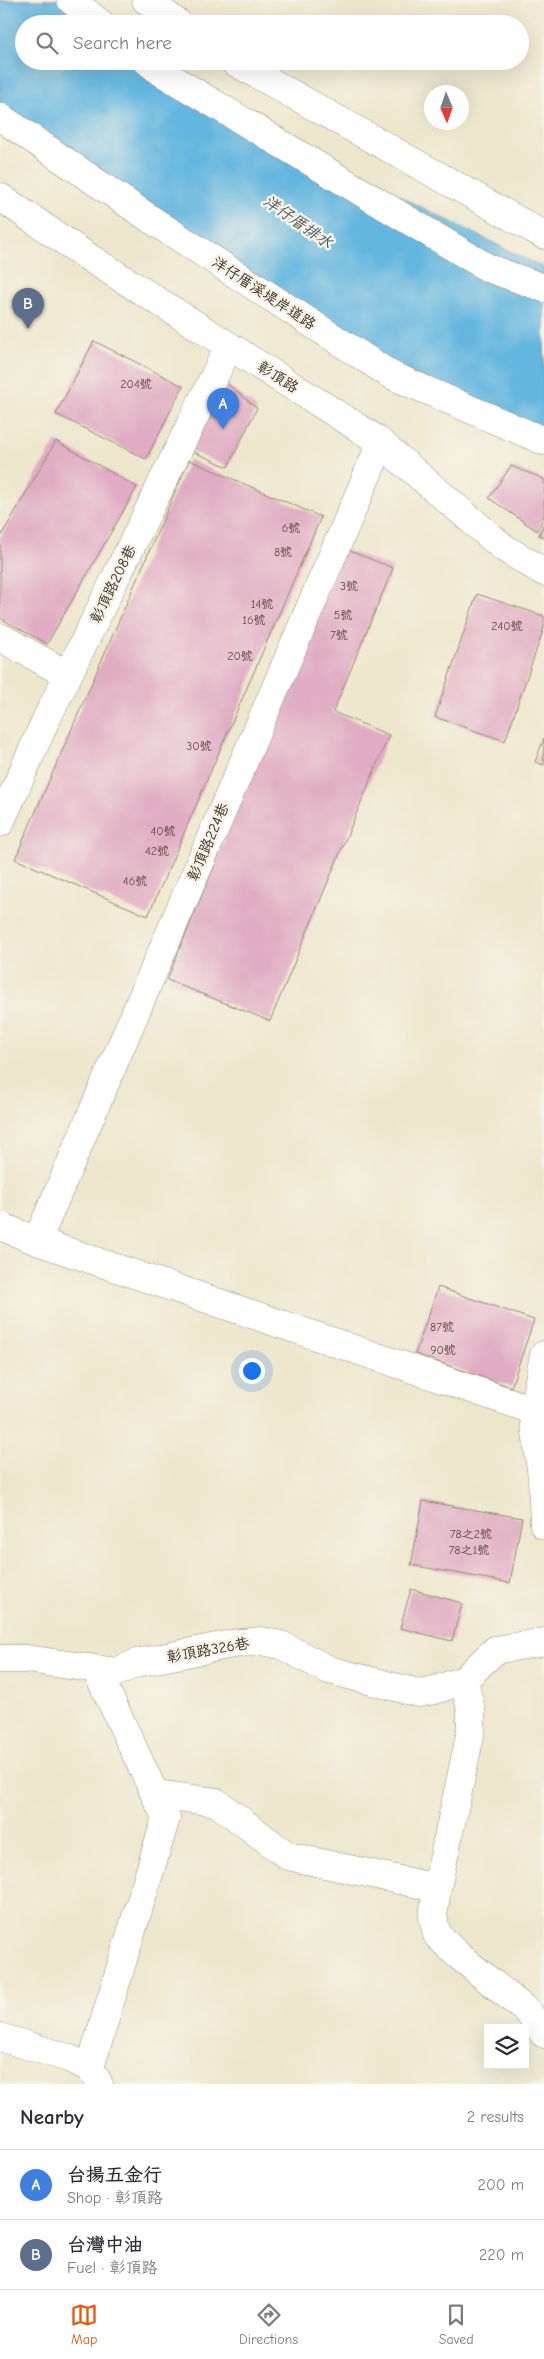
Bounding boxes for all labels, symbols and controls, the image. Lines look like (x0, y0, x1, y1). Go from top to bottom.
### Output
search box (15, 15, 529, 70)
icon: search (33, 29, 61, 57)
text: Search here (73, 32, 172, 54)
north arrow (424, 85, 469, 130)
water label: 洋仔厝排水 (260, 192, 337, 253)
street label: 洋仔厝溪堤岸道路 (209, 253, 319, 333)
pin: B (12, 288, 44, 329)
street label: 彰頂路 (254, 357, 302, 397)
house number: 204號 (120, 377, 152, 391)
pin: A (207, 388, 239, 429)
house number: 6號 (282, 521, 300, 535)
street label: 彰頂路208巷 (86, 542, 140, 626)
house number: 8號 (274, 545, 292, 559)
house number: 3號 (340, 579, 358, 593)
house number: 14號 (251, 597, 273, 611)
house number: 5號 (334, 608, 352, 622)
house number: 16號 (242, 613, 266, 627)
house number: 240號 (491, 619, 523, 633)
house number: 7號 (330, 628, 348, 642)
house number: 20號 (227, 649, 253, 663)
house number: 30號 (186, 739, 212, 753)
street label: 彰頂路224巷 (184, 800, 232, 884)
house number: 40號 (150, 824, 176, 838)
house number: 42號 (145, 844, 169, 858)
house number: 46號 (123, 874, 147, 888)
house number: 87號 (430, 1320, 454, 1334)
house number: 90號 (430, 1343, 456, 1357)
your location (239, 1358, 265, 1384)
house number: 78之2號 (450, 1527, 492, 1541)
house number: 78之1號 (449, 1543, 489, 1557)
street label: 彰頂路326巷 (165, 1634, 251, 1666)
map controls (484, 2024, 529, 2069)
button: layers (484, 2024, 529, 2069)
text: Nearby (20, 2105, 84, 2129)
text: 2 results (467, 2108, 524, 2126)
text: 台揚五金行 (67, 2164, 162, 2186)
text: A (32, 2176, 40, 2194)
text: 200 m (478, 2176, 524, 2194)
text: Shop · 彰頂路 (67, 2189, 163, 2207)
text: 台灣中油 (67, 2234, 143, 2256)
text: B (31, 2246, 41, 2264)
text: 220 m (479, 2246, 524, 2264)
text: Fuel · 彰頂路 (67, 2259, 157, 2277)
tab: Map (70, 2301, 98, 2348)
tab: Directions (239, 2301, 298, 2348)
tab: Saved (439, 2301, 474, 2348)

